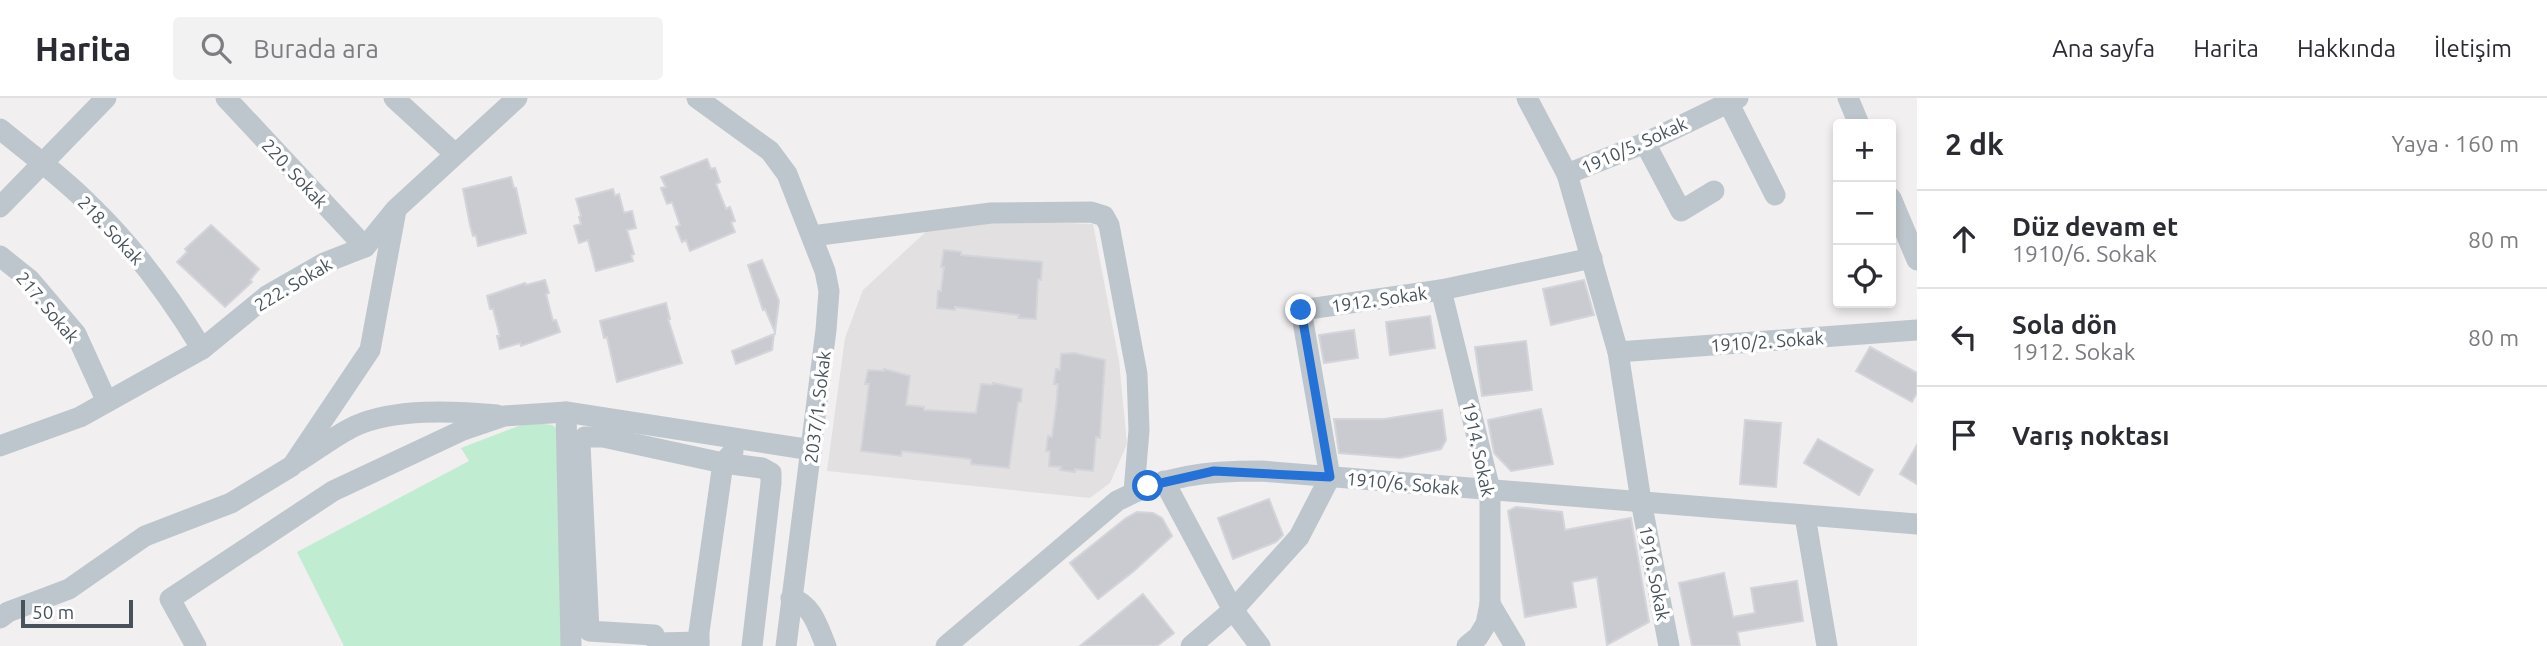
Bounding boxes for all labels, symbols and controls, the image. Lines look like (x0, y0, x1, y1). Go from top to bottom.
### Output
search box (173, 17, 663, 80)
icon: search (197, 29, 235, 67)
text: Harita (35, 30, 131, 67)
text: Burada ara (253, 34, 379, 63)
text: Ana sayfa (2052, 35, 2155, 62)
text: Harita (2193, 35, 2259, 62)
text: Hakkında (2297, 35, 2396, 62)
text: İletişim (2434, 35, 2512, 62)
street label: 1910/5. Sokak (1578, 113, 1690, 177)
map controls (1833, 119, 1896, 308)
button: + (1833, 119, 1896, 182)
text: 2 dk (1945, 127, 2004, 161)
text: Yaya · 160 m (2392, 131, 2519, 156)
street label: 220. Sokak (258, 135, 332, 211)
button: − (1833, 182, 1896, 245)
street label: 218. Sokak (74, 192, 148, 268)
text: Düz devam et (2012, 212, 2178, 241)
icon: ahead (1945, 220, 1983, 258)
text: 80 m (2468, 227, 2519, 252)
text: 1910/6. Sokak (2012, 241, 2157, 266)
button: locate (1833, 245, 1896, 308)
street label: 222. Sokak (251, 253, 335, 315)
street label: 217. Sokak (13, 267, 83, 347)
street label: 1912. Sokak (1330, 282, 1428, 316)
route end (1285, 294, 1316, 325)
text: Sola dön (2012, 310, 2117, 339)
icon: left (1945, 318, 1983, 356)
text: 80 m (2468, 325, 2519, 350)
street label: 1910/2. Sokak (1710, 327, 1824, 355)
text: 1912. Sokak (2012, 339, 2135, 364)
street label: 2037/1. Sokak (800, 350, 834, 464)
street label: 1914. Sokak (1459, 400, 1499, 498)
icon: arrive (1945, 416, 1983, 454)
text: Varış noktası (2012, 421, 2169, 450)
street label: 1910/6. Sokak (1346, 468, 1460, 498)
route start (1132, 470, 1163, 501)
street label: 1916. Sokak (1636, 524, 1674, 622)
scale bar (21, 597, 133, 629)
text: 50 m (32, 601, 74, 623)

